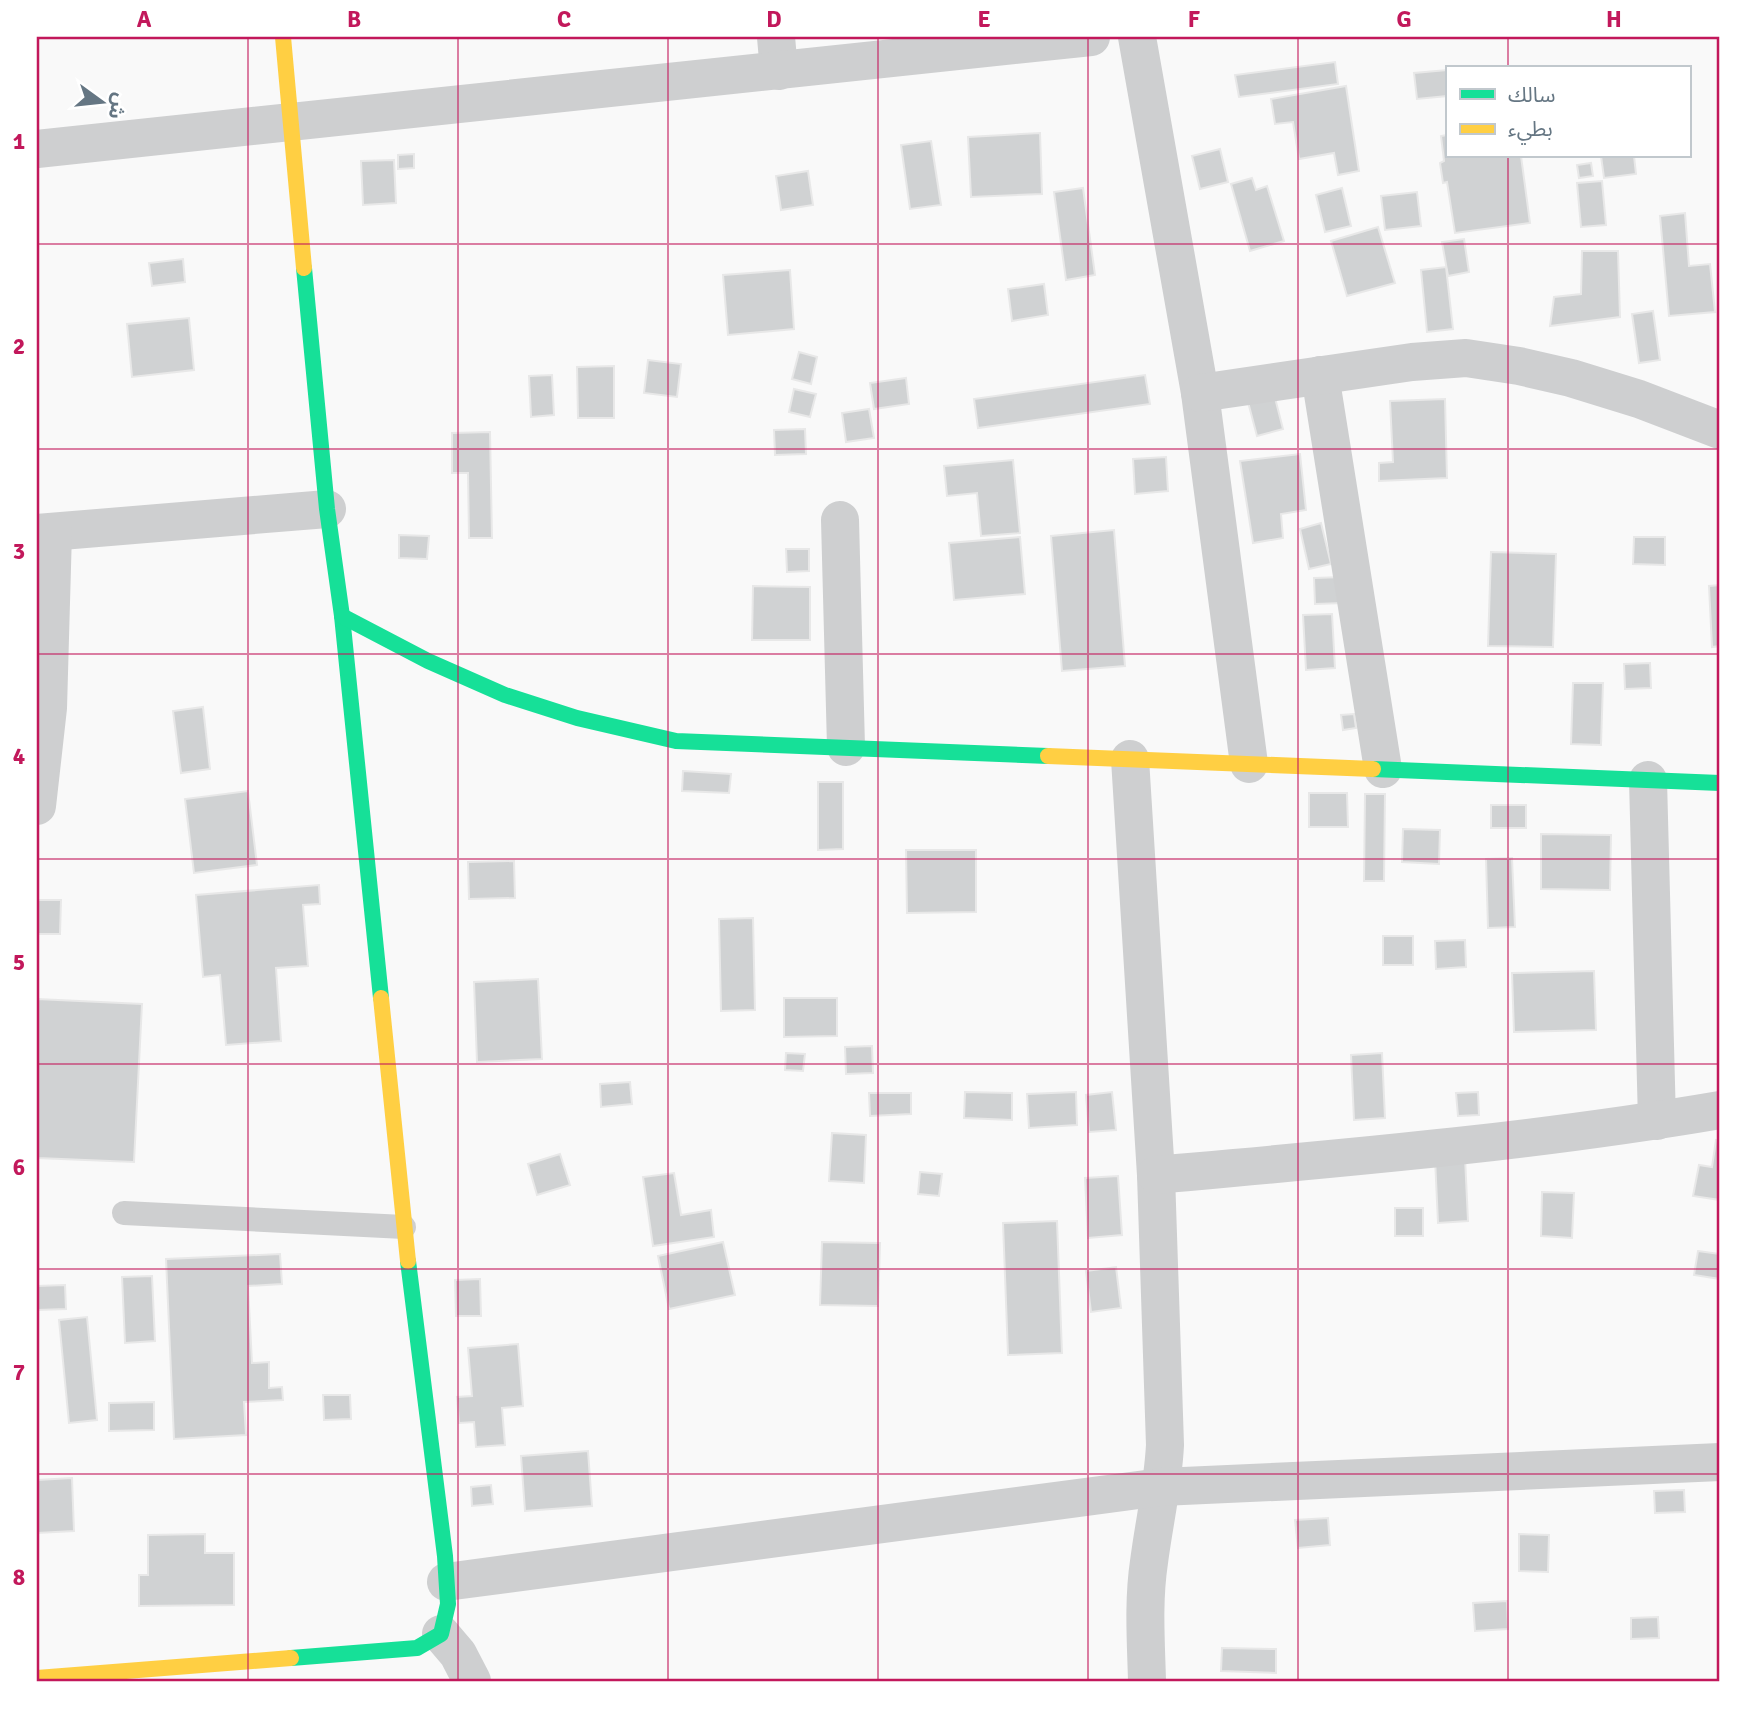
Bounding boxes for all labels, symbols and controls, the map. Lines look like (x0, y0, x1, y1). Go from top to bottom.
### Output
text: A (137, 5, 152, 34)
text: B (347, 5, 361, 34)
text: C (557, 5, 571, 34)
text: D (766, 5, 782, 34)
text: E (977, 5, 991, 34)
text: F (1188, 5, 1200, 34)
text: G (1396, 5, 1412, 34)
text: H (1606, 5, 1622, 34)
north arrow (66, 66, 136, 136)
legend (1446, 66, 1690, 158)
text: سالك (1508, 82, 1555, 108)
text: ش (102, 90, 132, 122)
text: بطيء (1508, 116, 1553, 145)
text: 1 (13, 127, 25, 156)
text: 2 (13, 332, 25, 361)
text: 3 (13, 537, 25, 566)
text: 4 (13, 742, 25, 771)
text: 5 (13, 948, 25, 977)
text: 6 (13, 1153, 25, 1182)
text: 7 (13, 1358, 25, 1387)
text: 8 (13, 1563, 25, 1592)

